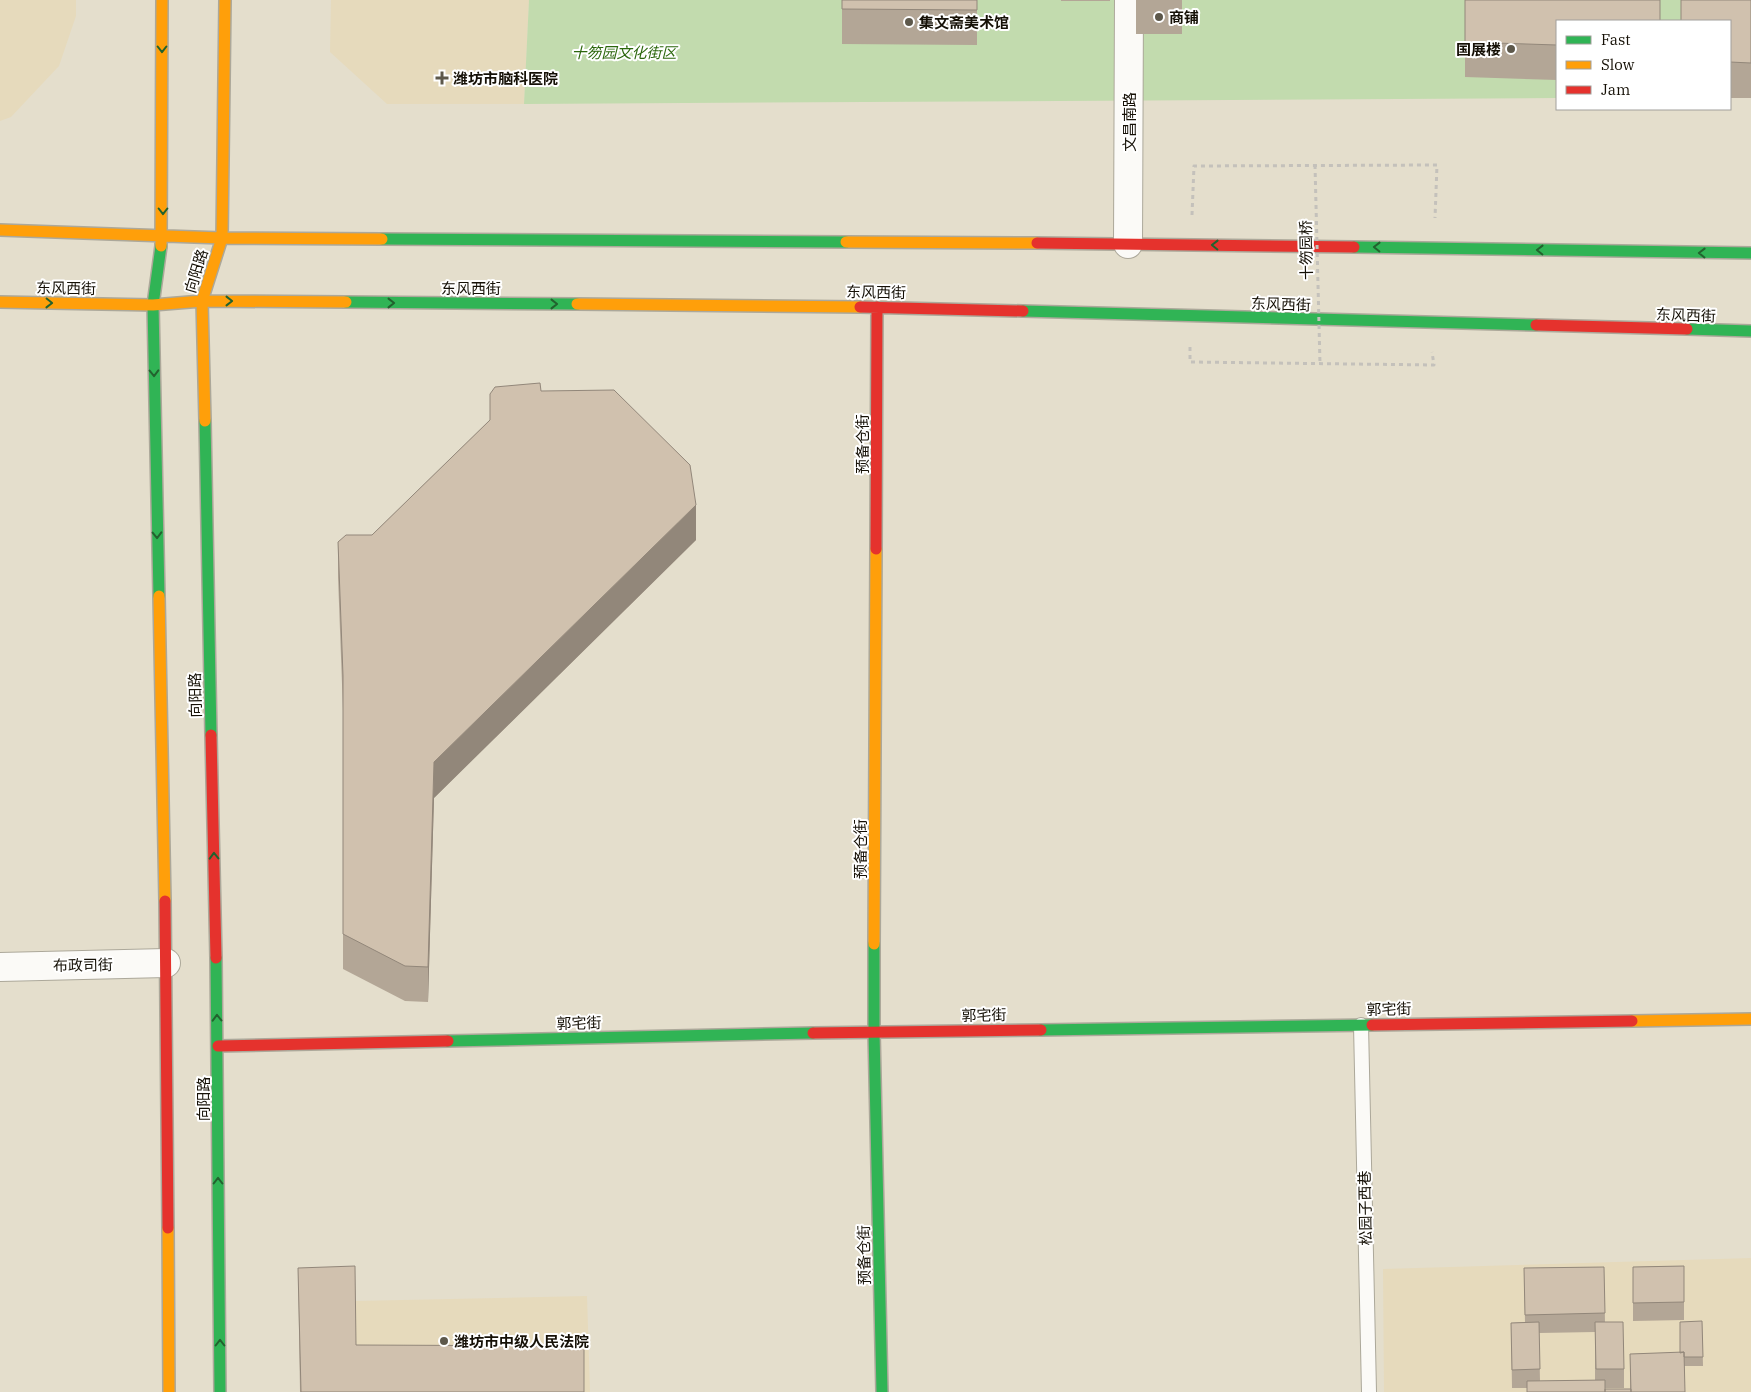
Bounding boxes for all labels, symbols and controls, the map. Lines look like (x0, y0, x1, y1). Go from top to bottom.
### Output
place label: 商铺 (1169, 8, 1199, 27)
marker: 商铺 (1153, 11, 1165, 23)
place label: 集文斋美术馆 (918, 13, 1009, 32)
marker: 集文斋美术馆 (903, 16, 915, 28)
legend (1556, 20, 1731, 110)
text: Fast (1601, 30, 1631, 49)
place label: 国展楼 (1456, 40, 1501, 59)
park label: 十笏园文化街区 (571, 43, 678, 62)
marker: 国展楼 (1505, 43, 1517, 55)
one-way arrow (157, 45, 167, 53)
text: Slow (1601, 55, 1635, 74)
place label: 潍坊市脑科医院 (453, 69, 558, 88)
marker: 潍坊市脑科医院 (435, 71, 449, 85)
text: Jam (1601, 80, 1630, 99)
street label: 文昌南路 (1120, 92, 1139, 152)
one-way arrow (158, 208, 168, 215)
street label: 十笏园桥 (1296, 220, 1316, 280)
one-way arrow (1211, 240, 1218, 250)
one-way arrow (1373, 242, 1381, 253)
one-way arrow (1536, 245, 1544, 255)
street label: 向阳路 (180, 247, 212, 295)
one-way arrow (1698, 247, 1706, 258)
street label: 东风西街 (36, 278, 96, 298)
street label: 东风西街 (441, 279, 501, 298)
street label: 东风西街 (846, 282, 906, 302)
street label: 东风西街 (1251, 293, 1311, 315)
one-way arrow (225, 296, 233, 306)
one-way arrow (45, 297, 53, 308)
one-way arrow (388, 298, 395, 308)
one-way arrow (550, 299, 558, 309)
street label: 东风西街 (1656, 304, 1716, 326)
one-way arrow (149, 370, 159, 377)
street label: 预备仓街 (853, 414, 872, 474)
one-way arrow (152, 532, 163, 540)
street label: 向阳路 (185, 672, 205, 718)
street label: 预备仓街 (851, 819, 870, 879)
one-way arrow (208, 852, 219, 860)
street label: 布政司街 (53, 955, 113, 975)
street label: 郭宅街 (1366, 999, 1412, 1019)
street label: 郭宅街 (961, 1005, 1007, 1025)
street label: 郭宅街 (556, 1013, 602, 1033)
one-way arrow (212, 1014, 222, 1022)
street label: 向阳路 (194, 1076, 213, 1122)
street label: 松园子西巷 (1355, 1170, 1375, 1246)
one-way arrow (213, 1177, 224, 1185)
street label: 预备仓街 (854, 1225, 874, 1285)
place label: 潍坊市中级人民法院 (454, 1332, 589, 1351)
marker: 潍坊市中级人民法院 (438, 1335, 450, 1347)
one-way arrow (214, 1339, 225, 1347)

